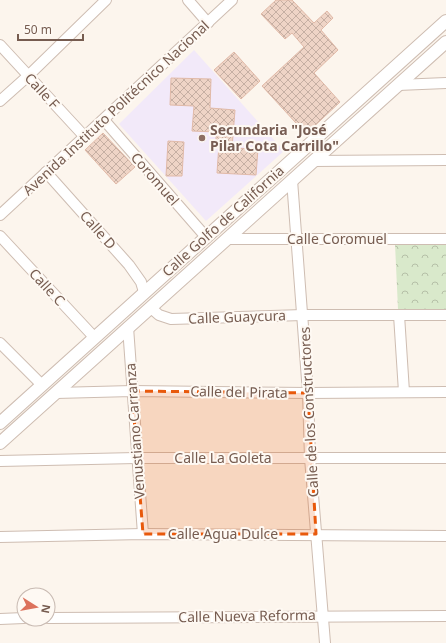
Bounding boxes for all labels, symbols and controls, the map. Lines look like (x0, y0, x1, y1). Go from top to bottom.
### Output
street label: Avenida Instituto Politécnico Nacional (18, 16, 213, 199)
scale bar (18, 16, 83, 42)
text: 50 m (24, 21, 52, 38)
street label: Calle F (21, 69, 64, 113)
place label: Secundaria "José Pilar Cota Carrillo" (210, 120, 339, 155)
marker: Secundaria "José Pilar Cota Carrillo" (197, 133, 207, 143)
street label: Coromuel (127, 148, 184, 209)
street label: Calle Golfo de California (158, 161, 288, 281)
street label: Calle D (76, 206, 121, 253)
street label: Calle Coromuel (287, 229, 387, 248)
street label: Calle C (25, 264, 70, 309)
street label: Calle Guaycura (188, 305, 286, 328)
street label: Calle de los Constructores (295, 326, 322, 498)
street label: Venustiano Carranza (120, 362, 149, 500)
street label: Calle del Pirata (190, 381, 288, 402)
street label: Calle La Goleta (174, 448, 272, 467)
street label: Calle Agua Dulce (168, 524, 278, 543)
north arrow (16, 587, 56, 627)
text: N (38, 603, 55, 615)
street label: Calle Nueva Reforma (178, 605, 316, 626)

